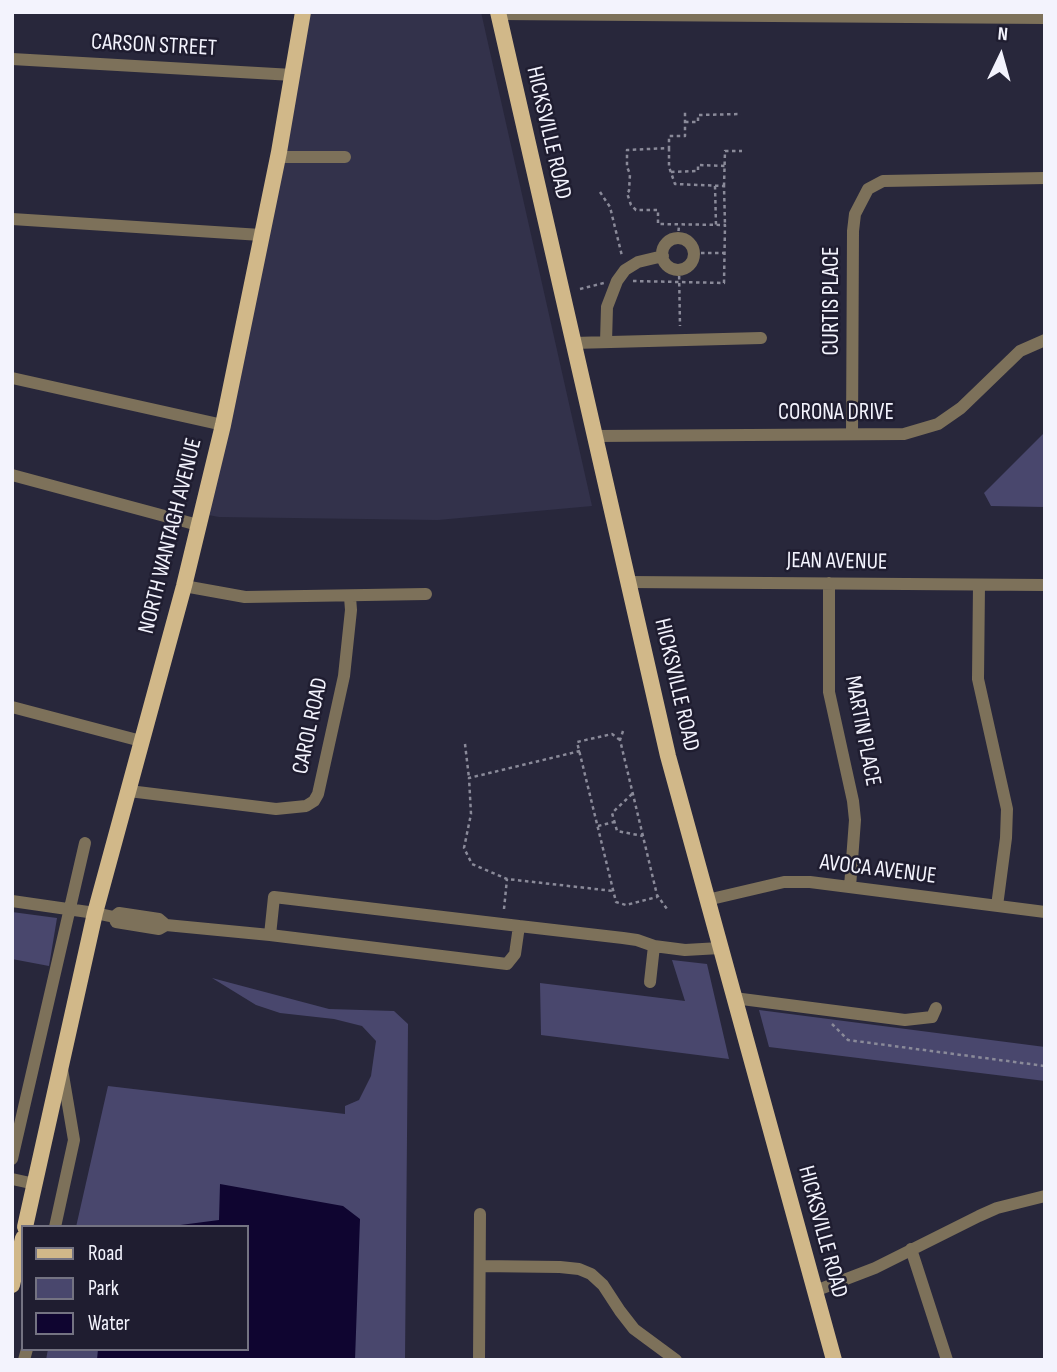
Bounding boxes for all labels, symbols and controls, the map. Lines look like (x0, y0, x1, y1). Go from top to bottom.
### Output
north arrow (966, 21, 1036, 91)
text: N (997, 23, 1009, 46)
street label: CARSON STREET (90, 29, 218, 63)
street label: HICKSVILLE ROAD (519, 64, 577, 202)
street label: CURTIS PLACE (818, 246, 846, 356)
street label: CORONA DRIVE (778, 399, 894, 427)
street label: NORTH WANTAGH AVENUE (133, 435, 209, 637)
street label: JEAN AVENUE (786, 547, 888, 577)
street label: HICKSVILLE ROAD (647, 616, 705, 754)
street label: MARTIN PLACE (838, 673, 886, 789)
street label: CAROL ROAD (287, 675, 335, 777)
street label: AVOCA AVENUE (818, 849, 938, 891)
street label: HICKSVILLE ROAD (791, 1163, 853, 1301)
legend (21, 1225, 248, 1351)
text: Road (88, 1241, 123, 1266)
text: Park (88, 1276, 119, 1301)
text: Water (88, 1311, 130, 1336)

